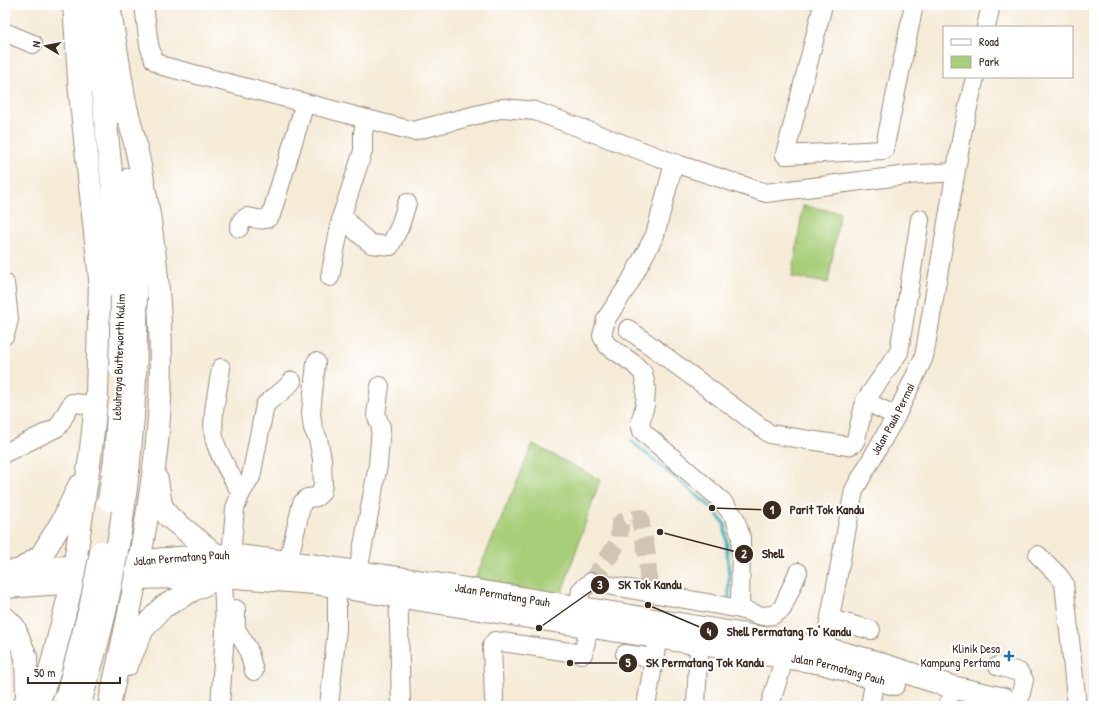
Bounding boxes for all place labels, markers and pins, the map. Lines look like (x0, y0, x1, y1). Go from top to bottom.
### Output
callout: Parit Tok Kandu (762, 497, 872, 522)
callout: Shell (734, 541, 792, 566)
callout: SK Tok Kandu (590, 572, 689, 597)
callout: Shell Permatang To' Kandu (699, 619, 859, 644)
place label: Klinik Desa Kampung Pertama (921, 640, 1000, 671)
callout: SK Permatang Tok Kandu (618, 650, 772, 675)
marker: Klinik Desa Kampung Pertama (1003, 650, 1015, 662)

